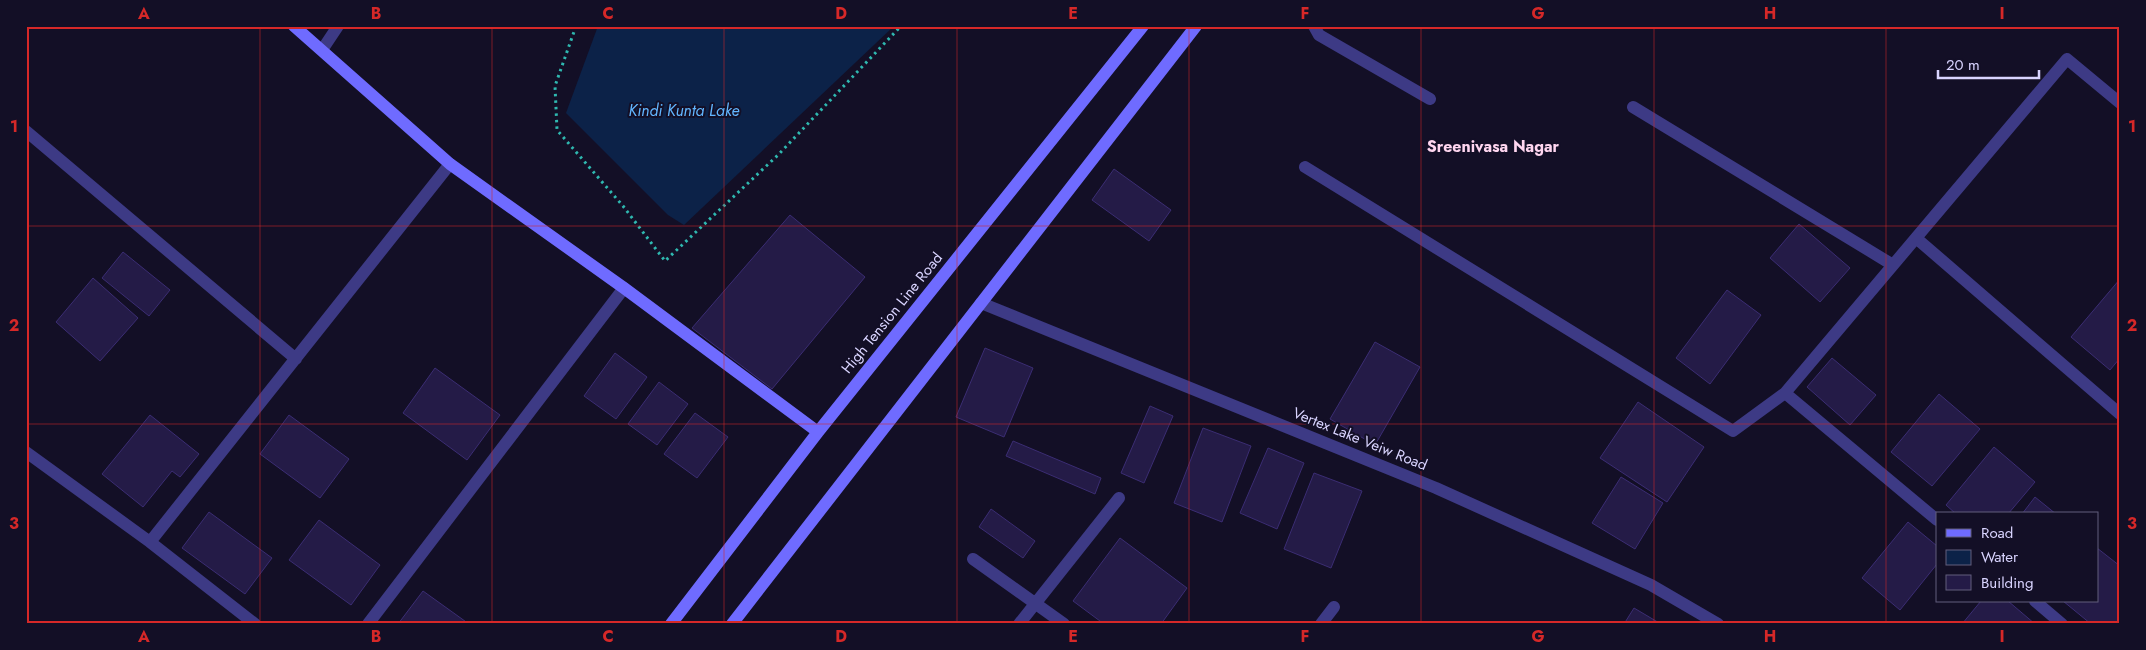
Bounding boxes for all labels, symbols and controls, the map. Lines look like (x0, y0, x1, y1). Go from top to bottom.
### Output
text: A (137, 2, 150, 25)
text: B (371, 2, 381, 25)
text: C (602, 2, 614, 25)
text: D (835, 2, 847, 25)
text: E (1068, 2, 1078, 25)
text: F (1301, 2, 1309, 25)
text: G (1531, 2, 1545, 25)
text: H (1764, 2, 1776, 25)
text: I (1999, 2, 2005, 25)
scale bar (1938, 48, 2040, 80)
text: 20 m (1946, 54, 1980, 76)
water label: Kindi Kunta Lake (628, 99, 740, 122)
text: 1 (10, 115, 18, 138)
text: 1 (2128, 115, 2136, 138)
district label: Sreenivasa Nagar (1427, 135, 1560, 158)
street label: High Tension Line Road (836, 248, 948, 378)
text: 2 (9, 314, 19, 337)
text: 2 (2127, 314, 2137, 337)
street label: Vertex Lake Veiw Road (1289, 402, 1431, 476)
text: 3 (9, 512, 19, 535)
legend (1936, 512, 2098, 602)
text: 3 (2127, 512, 2137, 535)
text: Road (1981, 522, 2013, 544)
text: Water (1981, 546, 2019, 568)
text: Building (1981, 572, 2033, 594)
text: A (137, 625, 150, 648)
text: B (371, 625, 381, 648)
text: C (602, 625, 614, 648)
text: D (835, 625, 847, 648)
text: E (1068, 625, 1078, 648)
text: F (1301, 625, 1309, 648)
text: G (1531, 625, 1545, 648)
text: H (1764, 625, 1776, 648)
text: I (1999, 625, 2005, 648)

